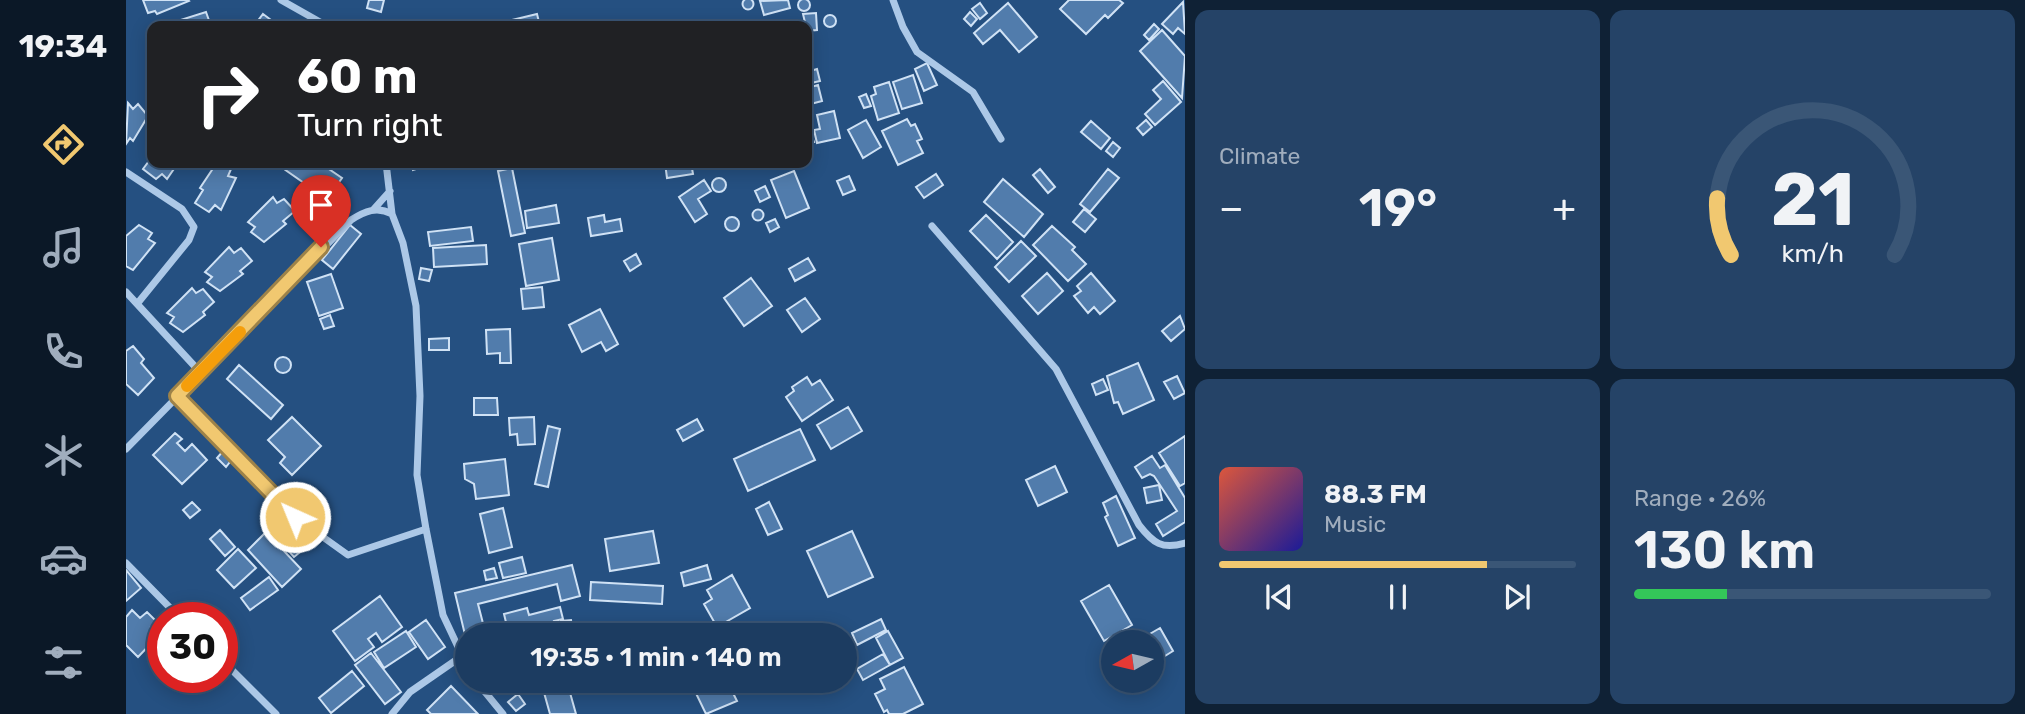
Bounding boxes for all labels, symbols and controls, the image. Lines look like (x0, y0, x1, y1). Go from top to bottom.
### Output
text: 19:34 (19, 27, 107, 65)
text: 60 m (297, 47, 418, 105)
icon: right (182, 49, 273, 140)
text: Turn right (297, 106, 442, 144)
icon: directions (39, 120, 88, 169)
text: Climate (1219, 142, 1300, 170)
text: 21 (1771, 158, 1854, 244)
pin (291, 175, 351, 247)
text: 19° (1359, 177, 1437, 239)
text: − (1219, 185, 1244, 231)
text: + (1552, 185, 1576, 231)
icon: arrive (302, 186, 340, 224)
icon: music (39, 223, 88, 272)
text: km/h (1781, 239, 1844, 268)
icon: phone (39, 327, 88, 376)
icon: climate (39, 431, 88, 480)
text: 88.3 FM (1324, 479, 1427, 510)
position arrow (258, 480, 332, 554)
text: Range · 26% (1634, 484, 1766, 512)
text: Music (1324, 510, 1386, 538)
text: 130 km (1634, 519, 1815, 581)
icon: car (39, 534, 88, 583)
icon: previous (1260, 578, 1298, 616)
icon: pause (1379, 578, 1417, 616)
icon: next (1498, 578, 1536, 616)
speed limit sign: 30 (147, 602, 238, 693)
north arrow (1101, 630, 1164, 693)
map controls (1101, 630, 1164, 693)
icon: filters (39, 638, 88, 687)
text: 19:35 · 1 min · 140 m (530, 642, 782, 673)

